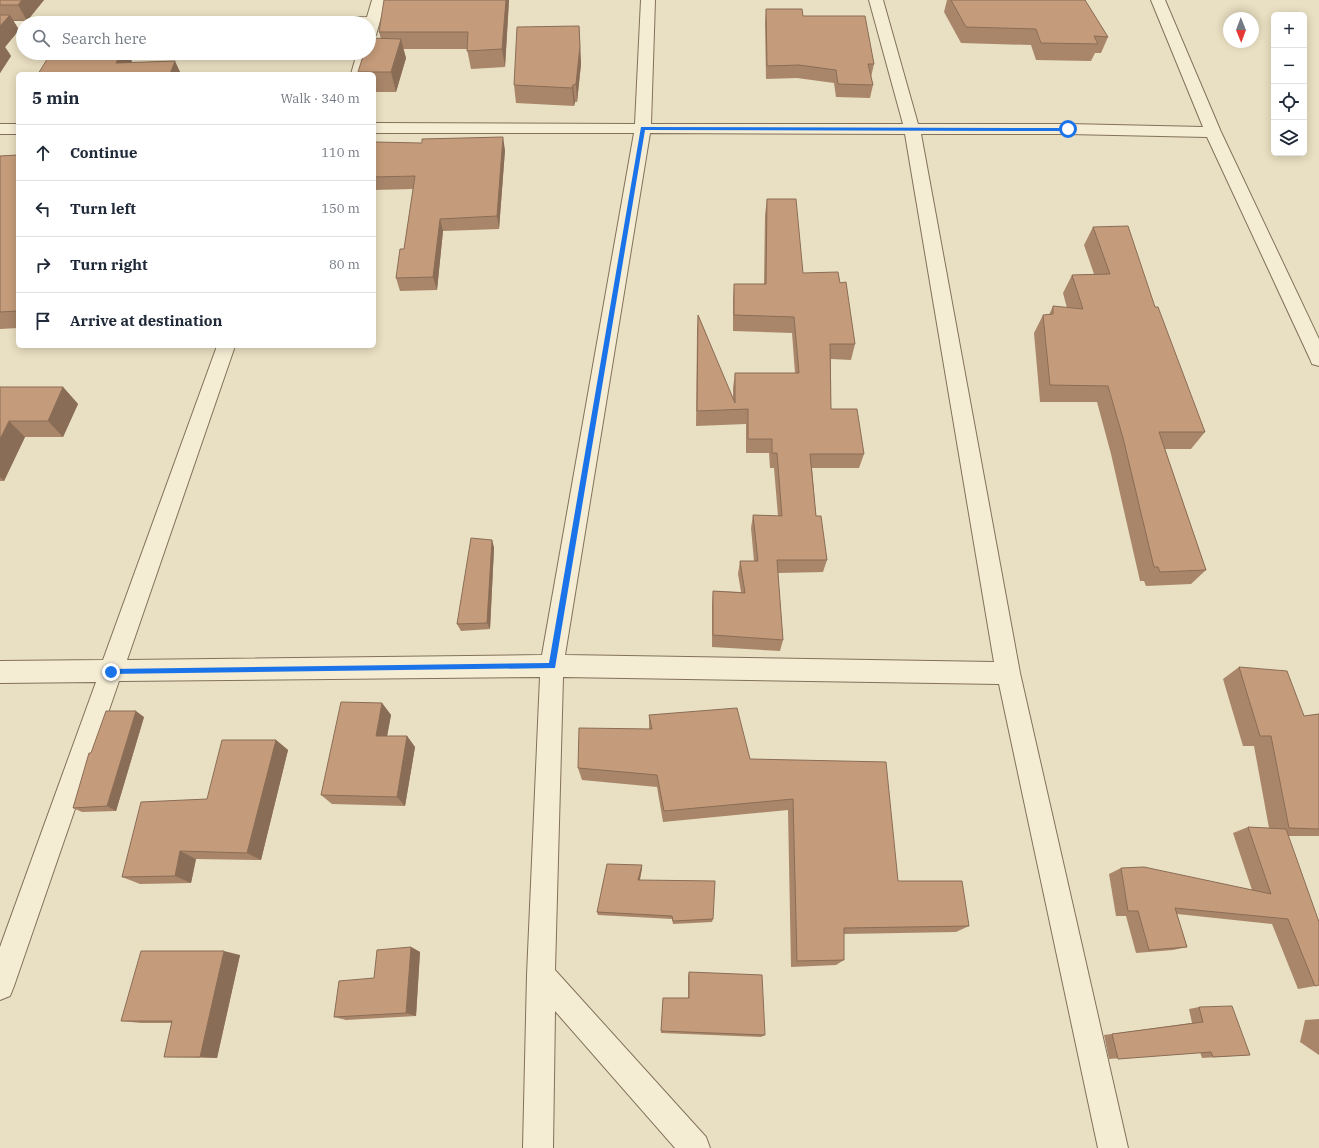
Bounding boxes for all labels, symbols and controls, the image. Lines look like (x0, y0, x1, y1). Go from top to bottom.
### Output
north arrow (1223, 12, 1259, 48)
map controls (1271, 12, 1307, 156)
button: + (1271, 12, 1307, 48)
search box (16, 16, 376, 60)
icon: search (30, 27, 52, 49)
text: Search here (62, 29, 147, 48)
button: − (1271, 48, 1307, 84)
button: locate (1271, 84, 1307, 120)
text: 5 min (32, 87, 80, 109)
text: Walk · 340 m (281, 90, 360, 107)
route start (1059, 120, 1077, 138)
button: layers (1271, 120, 1307, 156)
icon: ahead (32, 142, 54, 164)
text: Continue (70, 143, 137, 162)
text: 110 m (321, 144, 360, 161)
icon: left (32, 198, 54, 220)
text: Turn left (70, 199, 136, 218)
text: 150 m (321, 200, 360, 217)
icon: right (32, 254, 54, 276)
text: Turn right (70, 255, 148, 274)
text: 80 m (329, 256, 360, 273)
icon: arrive (32, 310, 54, 332)
text: Arrive at destination (70, 311, 222, 330)
route end (102, 663, 120, 681)

